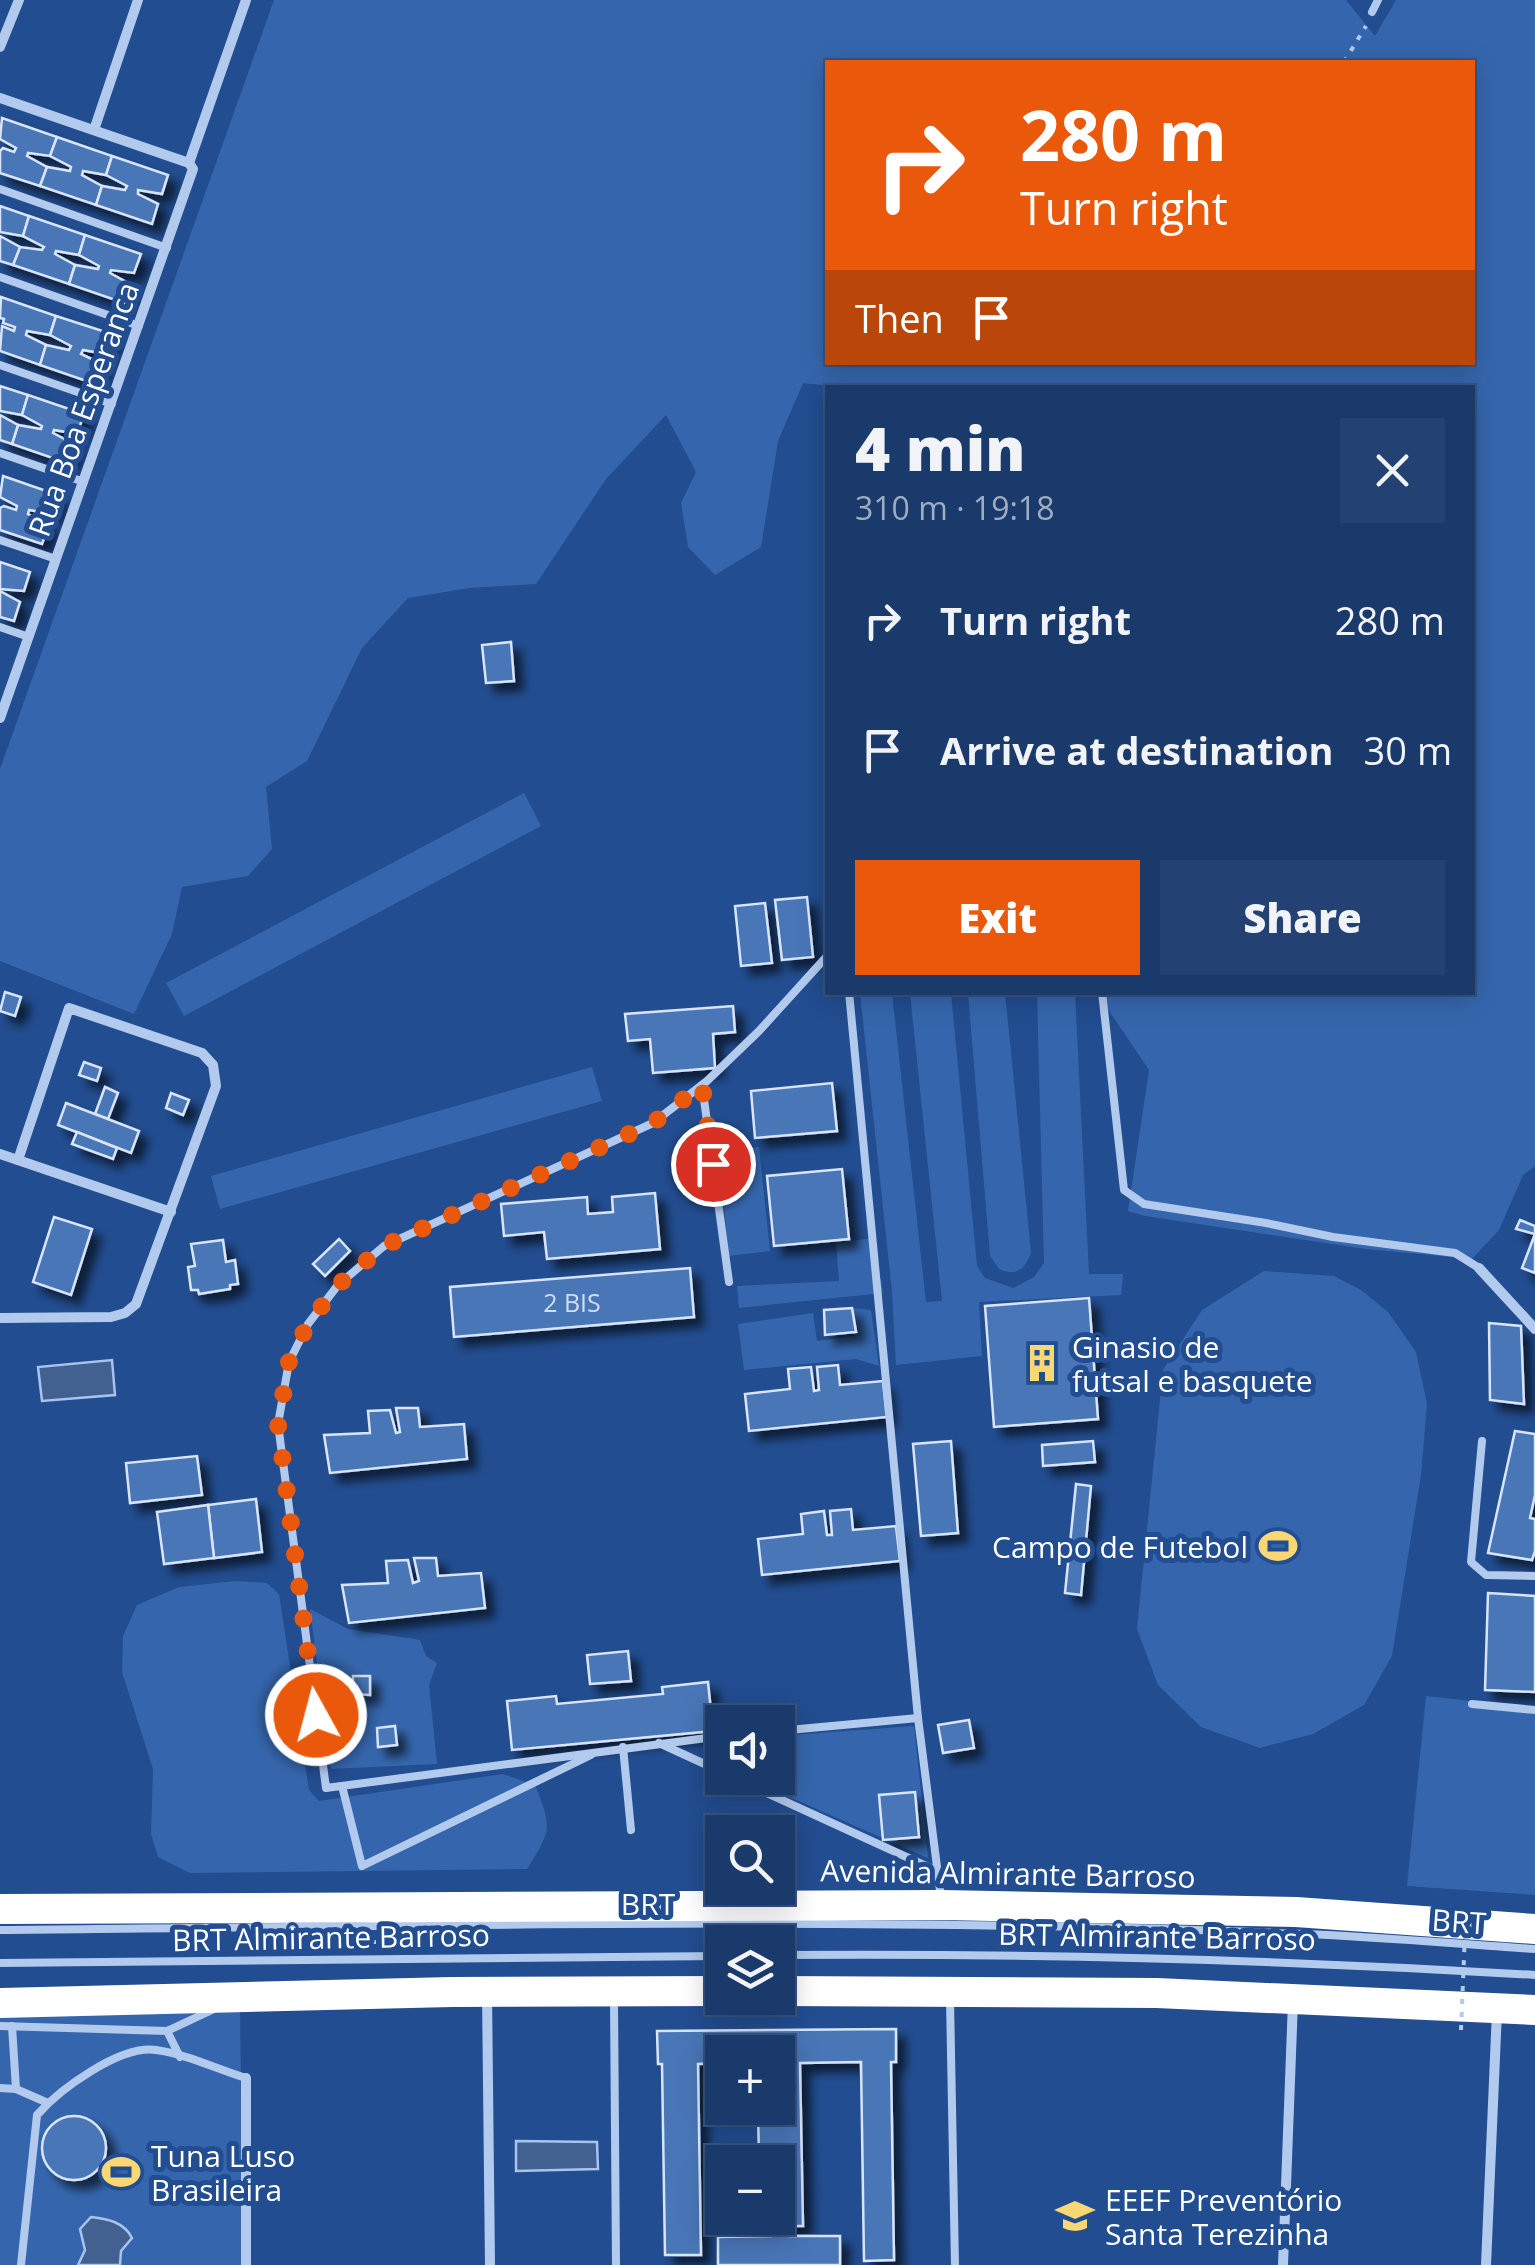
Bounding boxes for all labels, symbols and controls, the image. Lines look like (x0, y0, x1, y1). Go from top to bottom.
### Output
text: 280 m (1020, 86, 1227, 182)
icon: right (855, 100, 985, 230)
text: Turn right (1020, 177, 1228, 238)
street label: Rua Boa Esperanca (18, 276, 148, 542)
icon: arrive (964, 290, 1019, 345)
text: Then (855, 292, 944, 344)
text: 4 min (855, 407, 1025, 489)
button: close (1340, 418, 1445, 523)
text: 310 m · 19:18 (855, 486, 1054, 529)
icon: right (855, 593, 910, 648)
text: Turn right (940, 594, 1131, 646)
text: 280 m (1335, 594, 1445, 646)
icon: arrive (855, 723, 910, 778)
text: Arrive at destination (940, 724, 1334, 776)
text: 30 m (1364, 724, 1452, 776)
button: Exit (855, 860, 1140, 975)
button: Share (1160, 860, 1445, 975)
pin (671, 1122, 756, 1207)
icon: arrive (686, 1137, 741, 1192)
house number: 2 BIS (543, 1285, 601, 1319)
place label: Ginasio de futsal e basquete (1072, 1326, 1313, 1401)
building icon: Ginasio de futsal e basquete (1021, 1342, 1063, 1384)
sports icon: Campo de Futebol (1257, 1525, 1299, 1567)
place label: Campo de Futebol (992, 1526, 1248, 1567)
position arrow (264, 1663, 368, 1767)
map controls (705, 1705, 795, 2235)
button: sound (705, 1705, 795, 1795)
button: search (705, 1815, 795, 1905)
street label: Avenida Almirante Barroso (820, 1849, 1196, 1897)
street label: BRT (621, 1883, 676, 1924)
street label: BRT (1430, 1899, 1488, 1943)
street label: BRT Almirante Barroso (998, 1913, 1316, 1959)
street label: BRT Almirante Barroso (172, 1914, 490, 1960)
button: layers (705, 1925, 795, 2015)
button: + (705, 2035, 795, 2125)
place label: Tuna Luso Brasileira (151, 2135, 295, 2210)
button: − (705, 2145, 795, 2235)
sports icon: Tuna Luso Brasileira (100, 2151, 142, 2193)
place label: EEEF Preventório Santa Terezinha (1105, 2179, 1342, 2254)
school or university icon: EEEF Preventório Santa Terezinha (1054, 2195, 1096, 2237)

